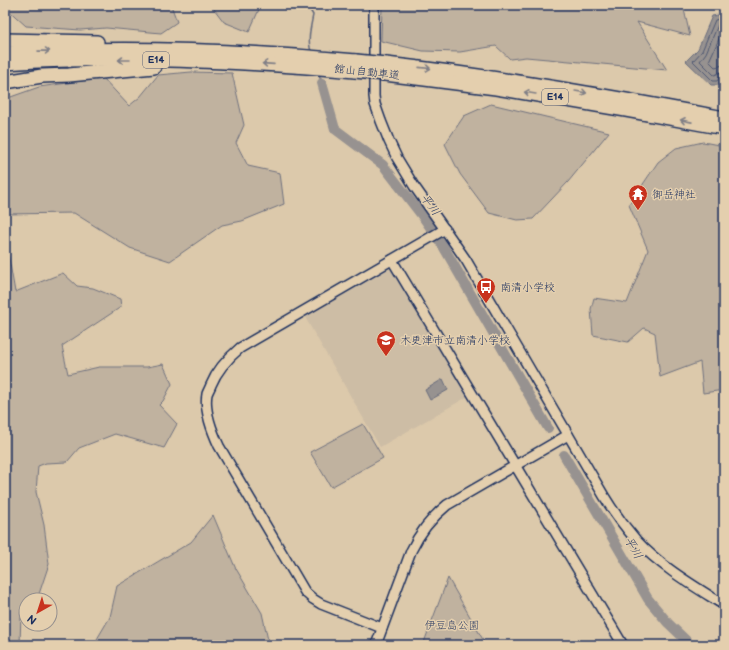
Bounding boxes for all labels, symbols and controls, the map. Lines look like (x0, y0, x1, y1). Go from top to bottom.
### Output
one-way arrow (37, 47, 50, 55)
road number: E14 (143, 52, 169, 68)
one-way arrow (118, 56, 131, 64)
one-way arrow (262, 61, 275, 68)
street label: 館山自動車道 (334, 62, 400, 82)
one-way arrow (418, 65, 431, 72)
one-way arrow (574, 88, 587, 96)
one-way arrow (524, 89, 537, 97)
road number: E14 (542, 89, 568, 105)
one-way arrow (680, 117, 693, 125)
temple icon: 御岳神社 (627, 183, 649, 211)
place label: 御岳神社 (652, 188, 696, 201)
water label: 平川 (417, 191, 443, 219)
bus stop icon: 南清小学校 (475, 276, 497, 304)
place label: 南清小学校 (500, 281, 555, 294)
school or university icon: 木更津市立南清小学校 (375, 329, 397, 357)
place label: 木更津市立南清小学校 (400, 334, 510, 347)
water label: 平川 (621, 534, 645, 562)
north arrow (18, 592, 58, 632)
text: N (25, 612, 39, 627)
park label: 伊豆島公園 (425, 619, 480, 632)

